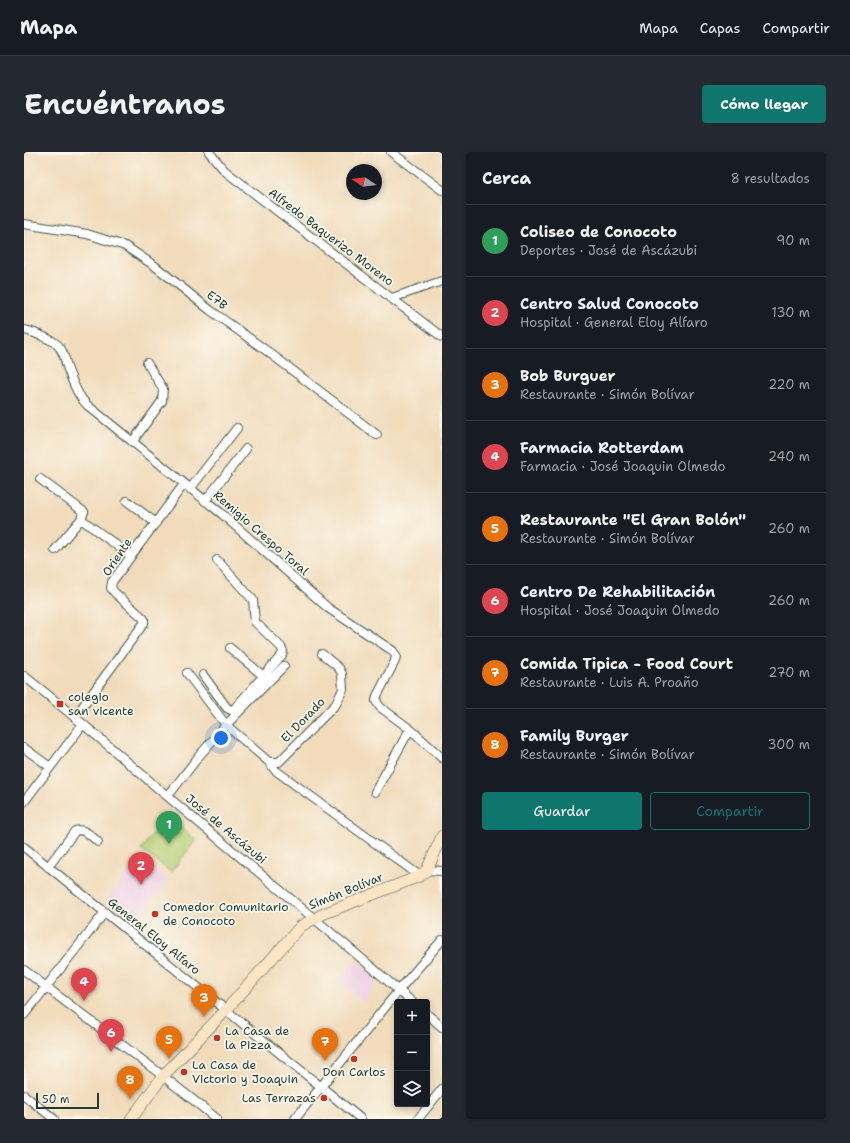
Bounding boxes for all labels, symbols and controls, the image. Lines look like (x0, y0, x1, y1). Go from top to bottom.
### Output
text: Mapa (20, 15, 77, 40)
text: Mapa (639, 19, 678, 37)
text: Capas (700, 19, 741, 37)
text: Compartir (763, 19, 830, 37)
text: Encuéntranos (24, 85, 226, 123)
button: Cómo llegar (702, 85, 826, 123)
north arrow (346, 164, 382, 200)
text: Cerca (482, 167, 531, 189)
text: 8 resultados (731, 170, 810, 187)
street label: Alfredo Baquerizo Moreno (265, 185, 397, 289)
text: Coliseo de Conocoto (520, 222, 677, 242)
text: 1 (492, 232, 498, 249)
text: 90 m (776, 232, 810, 249)
text: Deportes · José de Ascázubi (520, 242, 697, 259)
street label: E7B (203, 287, 231, 313)
text: Centro Salud Conocoto (520, 294, 699, 314)
text: 2 (490, 304, 500, 321)
text: 130 m (772, 304, 810, 321)
text: Hospital · General Eloy Alfaro (520, 314, 708, 331)
text: Bob Burguer (520, 366, 615, 386)
text: 3 (490, 376, 500, 393)
text: 220 m (768, 376, 810, 393)
text: Restaurante · Simón Bolívar (520, 386, 695, 403)
text: Farmacia Rotterdam (520, 438, 684, 458)
text: 4 (490, 448, 500, 465)
text: 240 m (768, 448, 810, 465)
text: Farmacia · José Joaquin Olmedo (520, 458, 725, 475)
street label: Remigio Crespo Toral (210, 487, 312, 579)
text: Restaurante "El Gran Bolón" (520, 510, 746, 530)
text: 5 (491, 520, 499, 537)
text: 260 m (768, 520, 810, 537)
text: Restaurante · Simón Bolívar (520, 530, 695, 547)
street label: Oriente (98, 535, 136, 579)
text: Centro De Rehabilitación (520, 582, 715, 602)
text: 6 (490, 592, 500, 609)
text: 260 m (768, 592, 810, 609)
text: Hospital · José Joaquin Olmedo (520, 602, 720, 619)
text: Comida Tipica - Food Court (520, 654, 733, 674)
text: 7 (490, 664, 500, 681)
text: 270 m (768, 664, 810, 681)
text: Restaurante · Luis A. Proaño (520, 674, 699, 691)
place label: colegio san vicente (68, 689, 134, 719)
street label: El Dorado (277, 694, 329, 746)
marker: colegio san vicente (55, 699, 65, 709)
text: Family Burger (520, 726, 629, 746)
your location (211, 728, 231, 748)
text: 8 (490, 736, 500, 753)
text: 300 m (767, 736, 810, 753)
text: Restaurante · Simón Bolívar (520, 746, 695, 763)
street label: José de Ascázubi (182, 790, 270, 868)
button: Guardar (482, 792, 642, 830)
button: Compartir (650, 792, 810, 830)
pin: 1 (156, 811, 182, 844)
pin: 2 (128, 852, 154, 885)
street label: Simón Bolívar (306, 869, 386, 913)
street label: General Eloy Alfaro (105, 894, 203, 978)
place label: Comedor Comunitario de Conocoto (163, 899, 289, 929)
marker: Comedor Comunitario de Conocoto (150, 909, 160, 919)
pin: 4 (71, 968, 97, 1001)
pin: 3 (191, 984, 217, 1017)
map controls (394, 999, 430, 1107)
button: + (394, 999, 430, 1035)
pin: 6 (98, 1019, 124, 1052)
place label: La Casa de la Pizza (225, 1023, 289, 1053)
pin: 5 (156, 1026, 182, 1059)
pin: 7 (312, 1028, 338, 1061)
marker: La Casa de la Pizza (212, 1033, 222, 1043)
button: − (394, 1035, 430, 1071)
marker: Don Carlos (349, 1054, 359, 1064)
place label: La Casa de Victorio y Joaquin (192, 1057, 298, 1087)
place label: Don Carlos (323, 1064, 385, 1080)
pin: 8 (117, 1066, 143, 1099)
marker: La Casa de Victorio y Joaquin (179, 1067, 189, 1077)
button: layers (394, 1071, 430, 1107)
place label: Las Terrazas (242, 1090, 316, 1106)
scale bar (36, 1091, 99, 1110)
text: 50 m (42, 1092, 70, 1107)
marker: Las Terrazas (319, 1093, 329, 1103)

